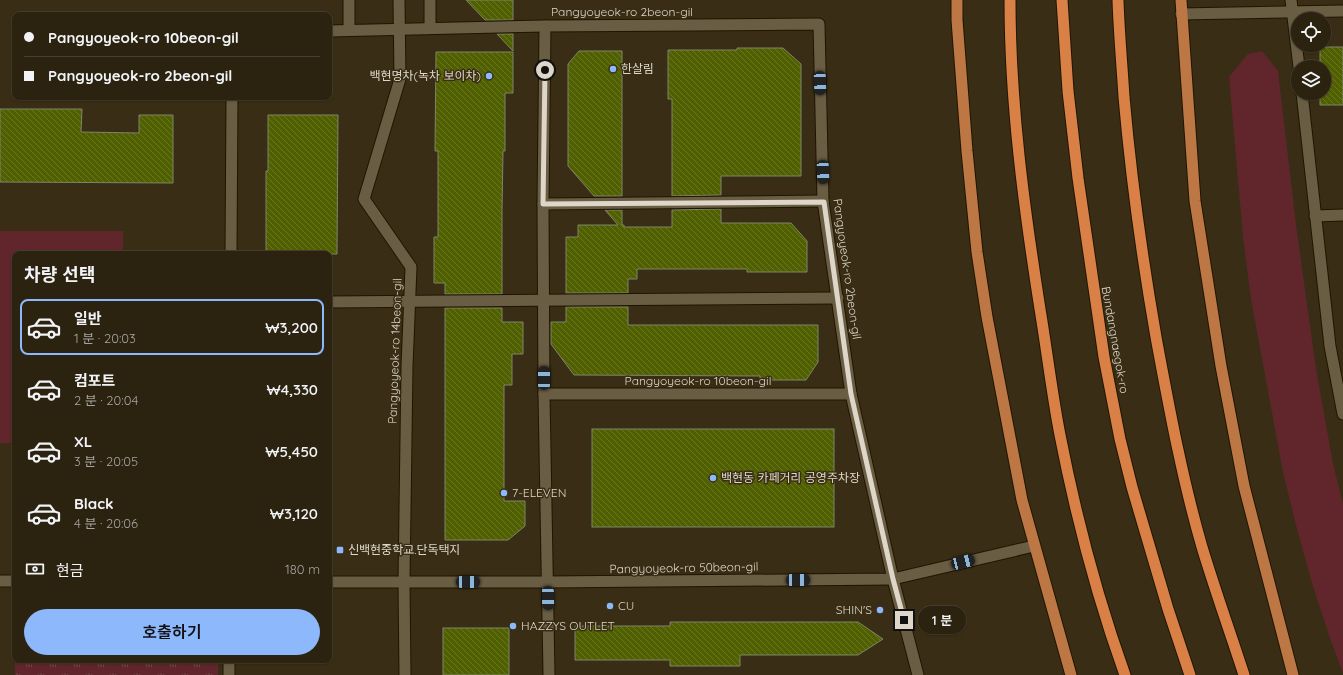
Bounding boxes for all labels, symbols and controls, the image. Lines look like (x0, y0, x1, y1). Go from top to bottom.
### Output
street label: Pangyoyeok-ro 2beon-gil (551, 4, 693, 19)
map controls (1291, 12, 1331, 100)
button: locate (1291, 12, 1331, 52)
text: Pangyoyeok-ro 10beon-gil (48, 28, 239, 47)
button: layers (1291, 60, 1331, 100)
route start (536, 61, 554, 79)
place label: 한살림 (621, 61, 654, 76)
marker: 한살림 (608, 64, 618, 74)
text: Pangyoyeok-ro 2beon-gil (48, 66, 232, 85)
place label: 백현명차(녹차 보이차) (369, 68, 481, 83)
marker: 백현명차(녹차 보이차) (484, 71, 494, 81)
car (814, 71, 826, 95)
car (817, 160, 829, 184)
street label: Pangyoyeok-ro 2beon-gil (830, 198, 865, 340)
text: 차량 선택 (24, 263, 95, 286)
street label: Pangyoyeok-ro 14beon-gil (384, 278, 405, 424)
street label: Bundangnaegok-ro (1099, 285, 1132, 395)
icon: car (26, 309, 62, 345)
text: 일반 (74, 309, 102, 328)
text: ₩3,200 (265, 318, 318, 337)
text: 1 분 · 20:03 (74, 330, 136, 346)
car (538, 366, 550, 390)
icon: car (26, 371, 62, 407)
text: 컴포트 (74, 371, 115, 390)
street label: Pangyoyeok-ro 10beon-gil (625, 373, 771, 388)
text: ₩4,330 (266, 380, 318, 399)
text: 2 분 · 20:04 (74, 392, 138, 408)
text: XL (74, 432, 92, 451)
icon: car (26, 433, 62, 469)
text: ₩5,450 (265, 442, 318, 461)
text: 3 분 · 20:05 (74, 453, 138, 469)
place label: 백현동 카페거리 공영주차장 (721, 470, 860, 485)
marker: 백현동 카페거리 공영주차장 (708, 473, 718, 483)
place label: 7-ELEVEN (512, 485, 566, 500)
marker: 7-ELEVEN (499, 488, 509, 498)
text: Black (74, 494, 114, 513)
icon: car (26, 495, 62, 531)
text: ₩3,120 (270, 504, 318, 523)
text: 4 분 · 20:06 (74, 515, 138, 531)
place label: 신백현중학교.단독택지 (348, 542, 461, 557)
marker: 신백현중학교.단독택지 (335, 545, 345, 555)
car (950, 553, 976, 571)
icon: cash (24, 558, 46, 580)
street label: Pangyoyeok-ro 50beon-gil (609, 559, 759, 576)
text: 현금 (56, 561, 84, 580)
text: 180 m (285, 561, 320, 577)
car (786, 574, 810, 586)
car (456, 576, 480, 588)
car (542, 586, 554, 610)
place label: CU (618, 598, 634, 613)
marker: CU (605, 601, 615, 611)
place label: SHIN'S (836, 602, 872, 617)
marker: SHIN'S (875, 605, 885, 615)
callout: 1 분 (918, 606, 966, 634)
button: 호출하기 (24, 609, 320, 655)
route end (895, 611, 913, 629)
text: 1 분 (932, 612, 952, 628)
place label: HAZZYS OUTLET (521, 618, 615, 633)
marker: HAZZYS OUTLET (508, 621, 518, 631)

